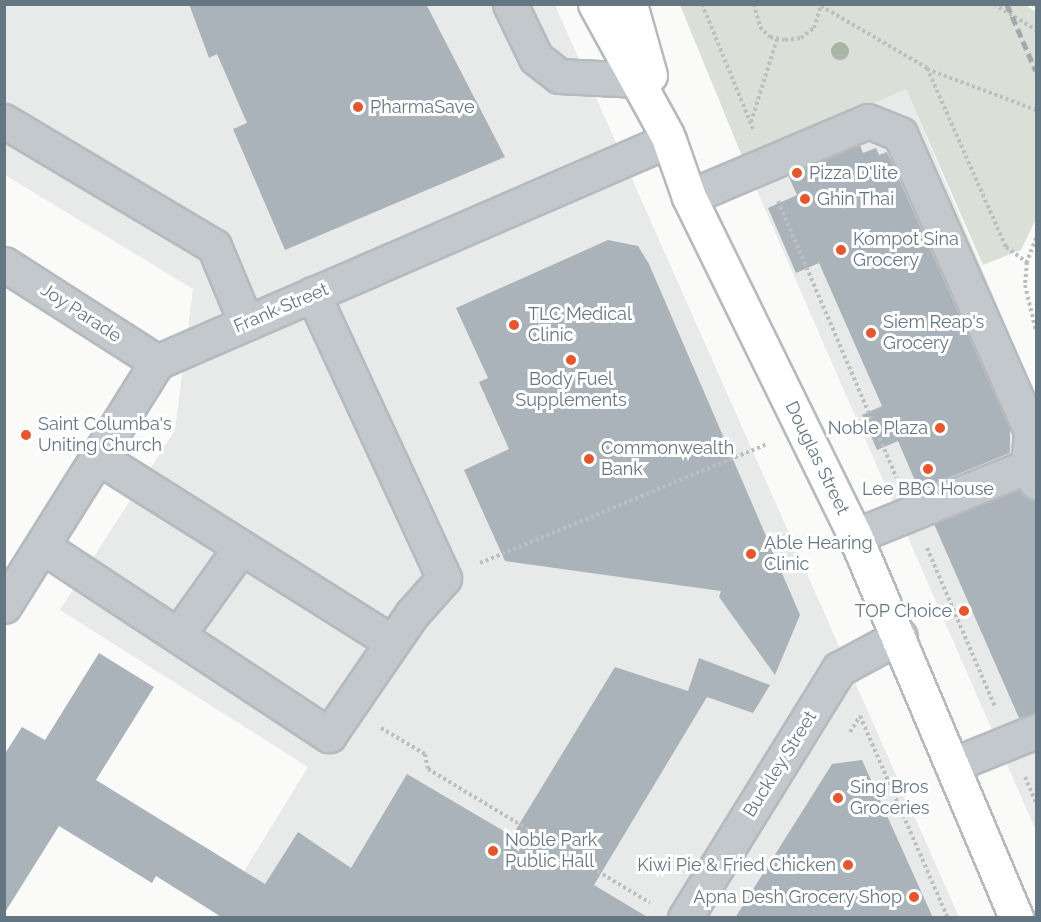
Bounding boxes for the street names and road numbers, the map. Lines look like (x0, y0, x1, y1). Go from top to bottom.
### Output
street label: Frank Street (231, 278, 331, 338)
street label: Joy Parade (37, 279, 125, 347)
street label: Douglas Street (780, 398, 854, 518)
street label: Buckley Street (739, 707, 821, 821)

